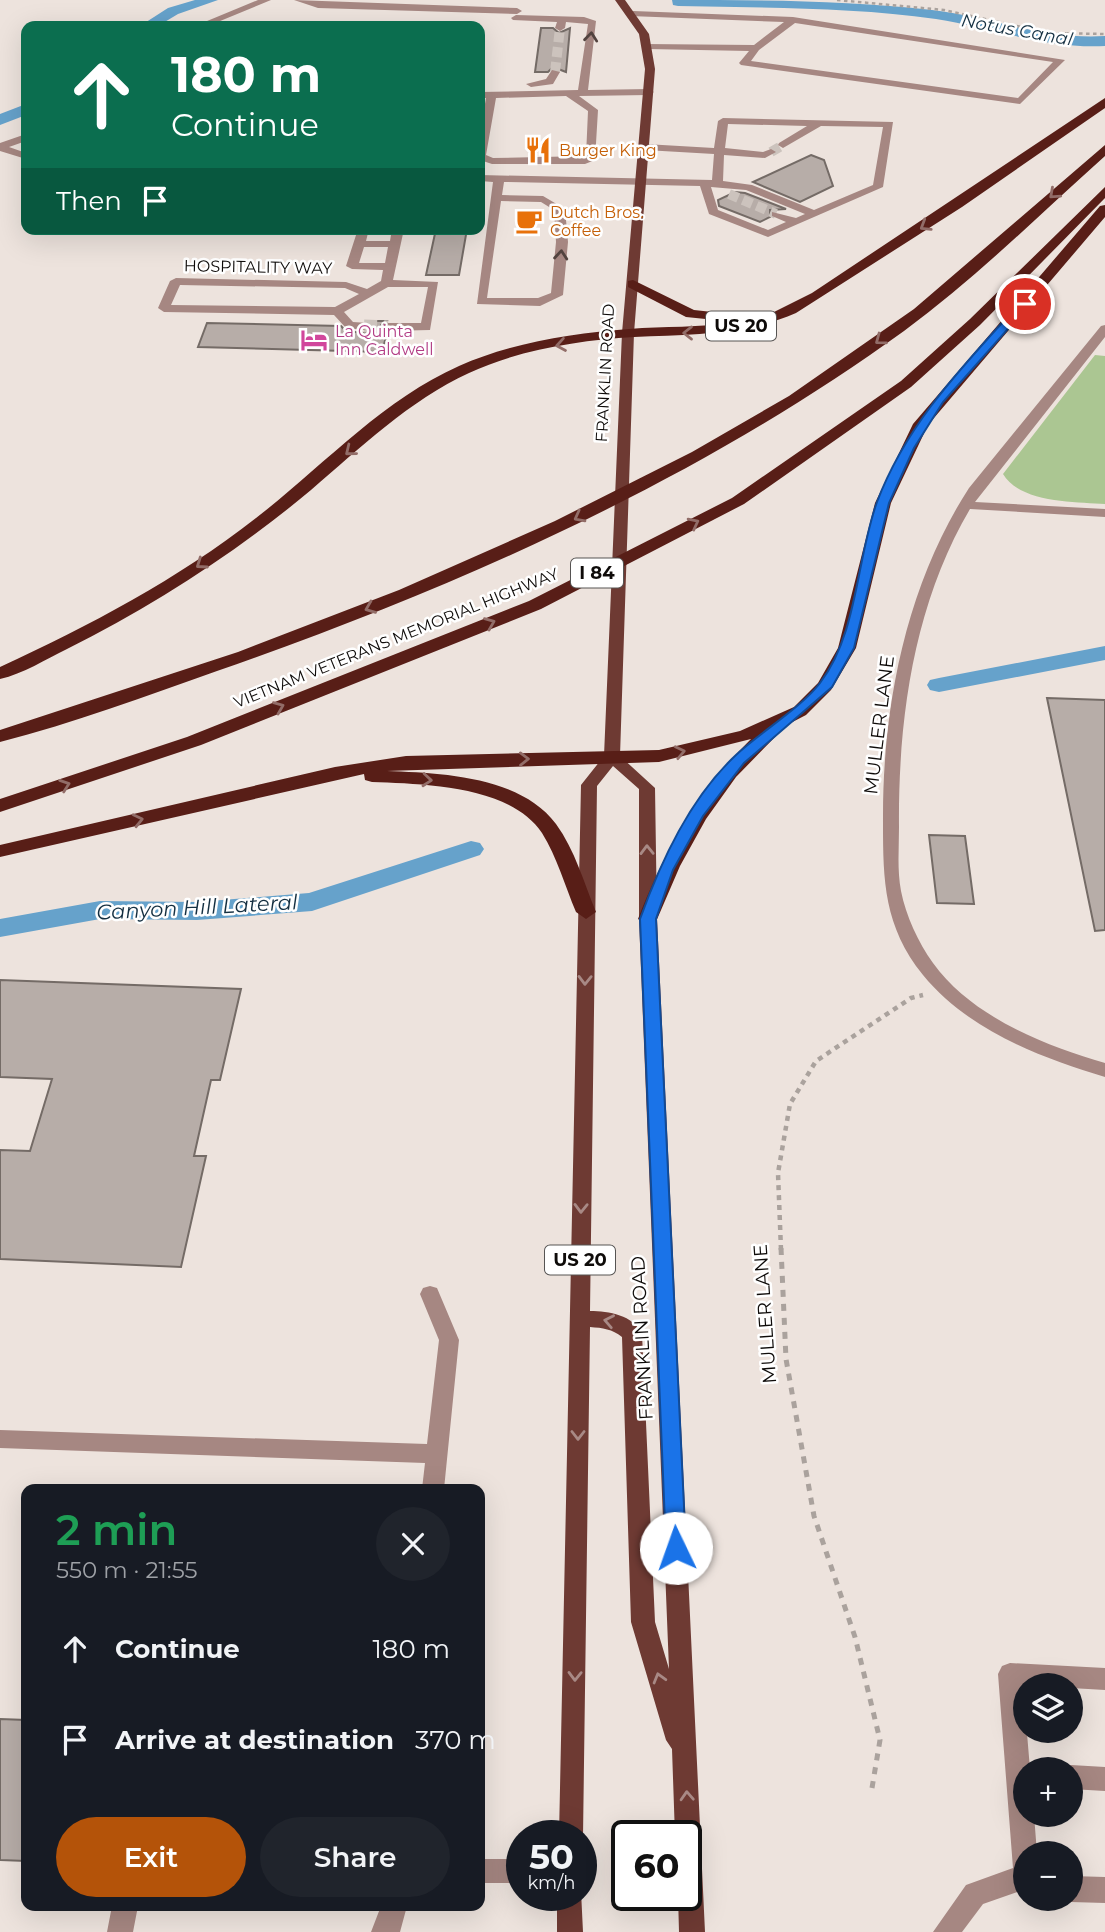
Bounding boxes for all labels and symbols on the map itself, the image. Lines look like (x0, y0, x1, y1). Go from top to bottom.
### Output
water label: Notus Canal (960, 9, 1075, 51)
one-way arrow (584, 32, 599, 43)
restaurant icon: Burger King (523, 135, 553, 165)
place label: Burger King (559, 141, 657, 160)
one-way arrow (1049, 186, 1062, 198)
place label: Dutch Bros. Coffee (550, 203, 644, 240)
cafe icon: Dutch Bros. Coffee (514, 206, 544, 236)
one-way arrow (920, 217, 933, 230)
one-way arrow (553, 249, 568, 260)
street label: HOSPITALITY WAY (184, 256, 333, 278)
pin (995, 274, 1055, 334)
street label: FRANKLIN ROAD (592, 303, 618, 443)
road number: US 20 (706, 312, 776, 340)
place label: La Quinta Inn Caldwell (335, 322, 434, 359)
hotel icon: La Quinta Inn Caldwell (299, 325, 329, 355)
one-way arrow (682, 325, 693, 341)
one-way arrow (875, 331, 887, 344)
one-way arrow (555, 337, 567, 352)
one-way arrow (346, 443, 359, 455)
one-way arrow (573, 509, 586, 522)
one-way arrow (687, 518, 699, 532)
one-way arrow (196, 556, 209, 568)
road number: I 84 (571, 558, 623, 588)
street label: VIETNAM VETERANS MEMORIAL HIGHWAY (231, 564, 562, 712)
one-way arrow (365, 600, 377, 614)
one-way arrow (483, 617, 495, 631)
street label: MULLER LANE (859, 654, 899, 796)
one-way arrow (272, 702, 284, 716)
one-way arrow (674, 745, 686, 760)
one-way arrow (520, 751, 530, 767)
one-way arrow (422, 772, 433, 787)
one-way arrow (58, 779, 71, 793)
one-way arrow (132, 814, 144, 828)
one-way arrow (639, 845, 655, 855)
water label: Canyon Hill Lateral (96, 889, 299, 925)
one-way arrow (577, 976, 593, 986)
one-way arrow (573, 1203, 589, 1214)
street label: MULLER LANE (749, 1243, 781, 1385)
road number: US 20 (545, 1246, 615, 1274)
street label: FRANKLIN ROAD (626, 1255, 658, 1421)
one-way arrow (603, 1315, 615, 1330)
one-way arrow (570, 1431, 586, 1441)
position arrow (639, 1511, 713, 1585)
one-way arrow (568, 1671, 583, 1682)
one-way arrow (653, 1672, 668, 1684)
one-way arrow (679, 1790, 694, 1801)
speed limit sign: 60 (611, 1820, 702, 1911)

